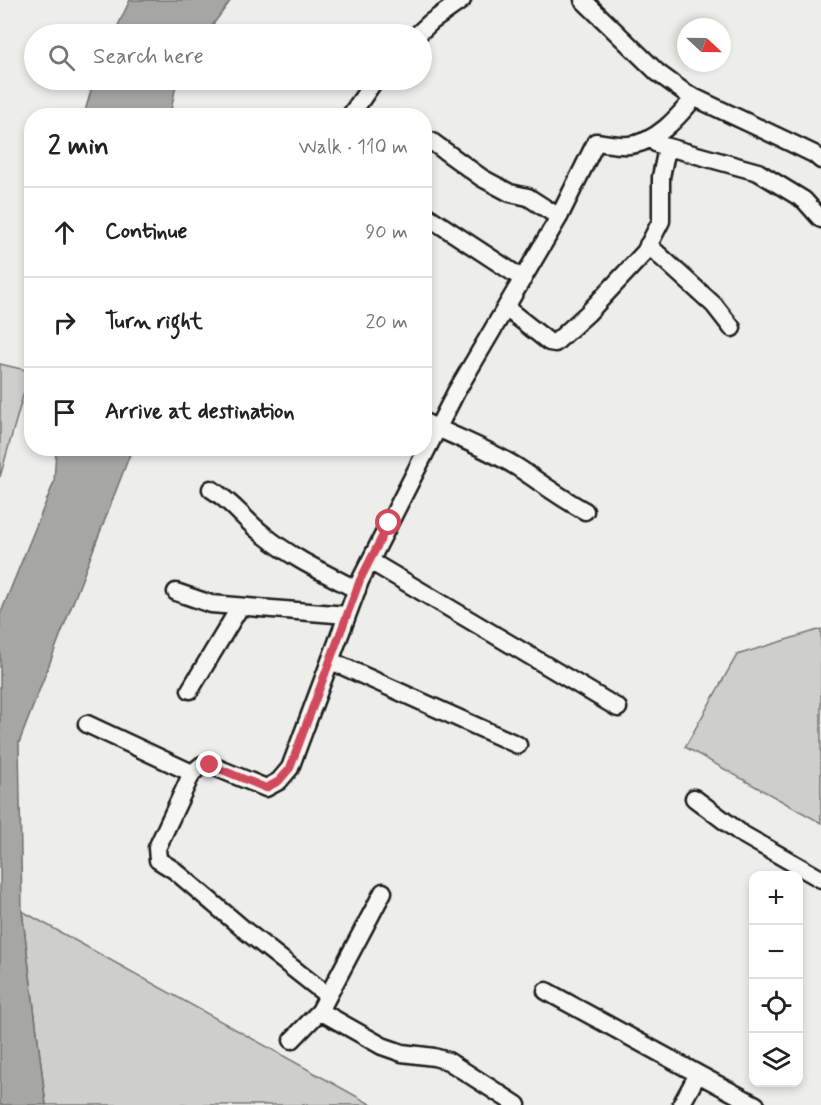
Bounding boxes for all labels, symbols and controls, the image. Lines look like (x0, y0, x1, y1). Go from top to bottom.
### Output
north arrow (677, 18, 731, 72)
search box (24, 24, 432, 90)
icon: search (45, 41, 78, 74)
text: Search here (93, 43, 204, 71)
text: 2 min (48, 130, 109, 164)
text: Walk · 110 m (299, 134, 408, 161)
icon: ahead (48, 216, 81, 249)
text: Continue (105, 218, 187, 246)
text: 90 m (365, 219, 408, 246)
icon: right (48, 306, 81, 339)
text: Turn right (105, 308, 203, 336)
text: 20 m (365, 309, 408, 336)
icon: arrive (48, 396, 81, 429)
text: Arrive at destination (105, 398, 295, 426)
route start (375, 509, 401, 535)
route end (196, 751, 222, 777)
map controls (749, 871, 803, 1087)
button: + (749, 871, 803, 925)
button: − (749, 925, 803, 979)
button: locate (749, 979, 803, 1033)
button: layers (749, 1033, 803, 1087)

